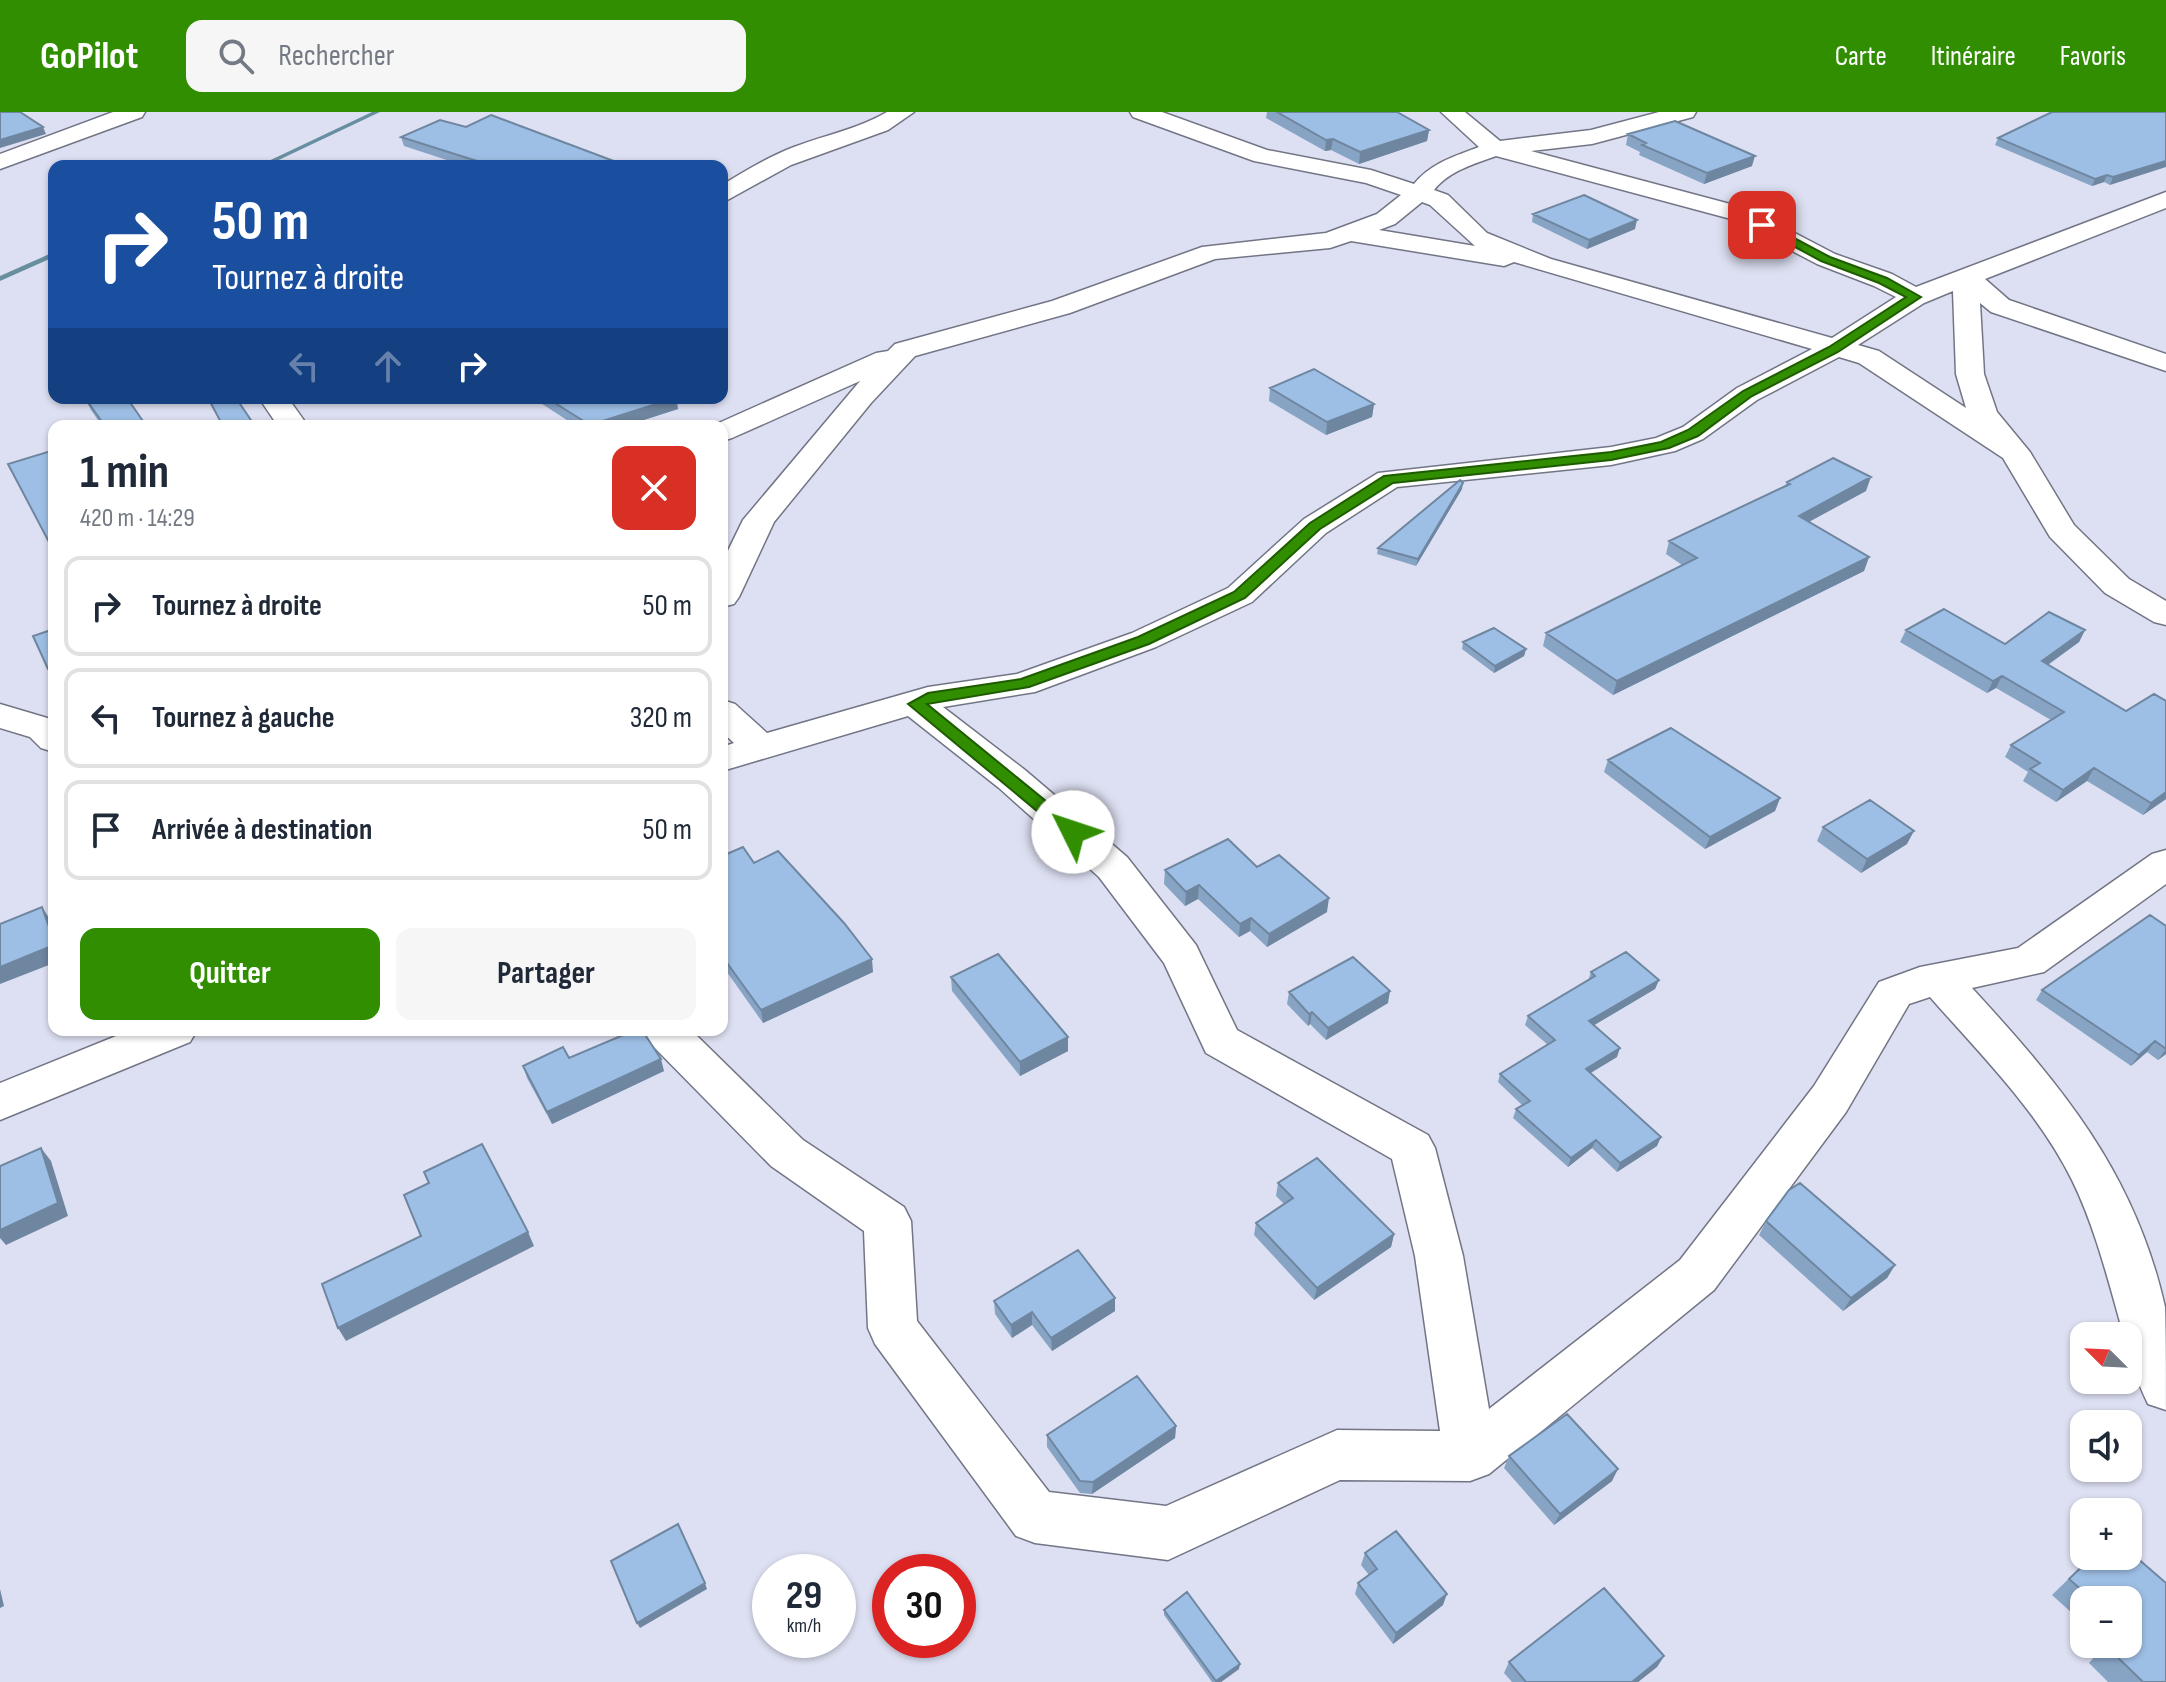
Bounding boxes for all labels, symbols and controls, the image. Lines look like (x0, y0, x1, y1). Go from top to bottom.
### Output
search box (186, 20, 746, 92)
text: GoPilot (40, 34, 138, 79)
icon: search (214, 34, 258, 78)
text: Rechercher (278, 38, 394, 74)
text: Carte (1835, 40, 1887, 73)
text: Itinéraire (1931, 40, 2016, 73)
text: Favoris (2060, 40, 2126, 73)
text: 50 m (212, 189, 309, 256)
pin (1728, 191, 1796, 259)
icon: right (80, 192, 184, 296)
icon: arrive (1740, 203, 1784, 247)
text: Tournez à droite (212, 257, 404, 300)
icon: left (282, 344, 326, 388)
icon: ahead (366, 344, 410, 388)
icon: right (450, 344, 494, 388)
text: 1 min (80, 444, 169, 501)
button: close (612, 446, 696, 530)
text: 420 m · 14:29 (80, 503, 195, 534)
icon: right (84, 584, 128, 628)
text: Tournez à droite (152, 588, 322, 624)
text: 50 m (643, 588, 692, 624)
icon: left (84, 696, 128, 740)
text: Tournez à gauche (152, 700, 335, 736)
text: 320 m (630, 700, 692, 736)
position arrow (1031, 790, 1115, 874)
icon: arrive (84, 808, 128, 852)
text: Arrivée à destination (152, 812, 372, 848)
text: 50 m (643, 812, 692, 848)
button: Quitter (80, 928, 380, 1020)
button: Partager (396, 928, 696, 1020)
north arrow (2070, 1322, 2142, 1394)
map controls (2070, 1322, 2142, 1658)
button: sound (2070, 1410, 2142, 1482)
button: + (2070, 1498, 2142, 1570)
speed limit sign: 30 (872, 1554, 976, 1658)
text: 29 (786, 1572, 822, 1620)
button: − (2070, 1586, 2142, 1658)
text: km/h (787, 1614, 821, 1638)

